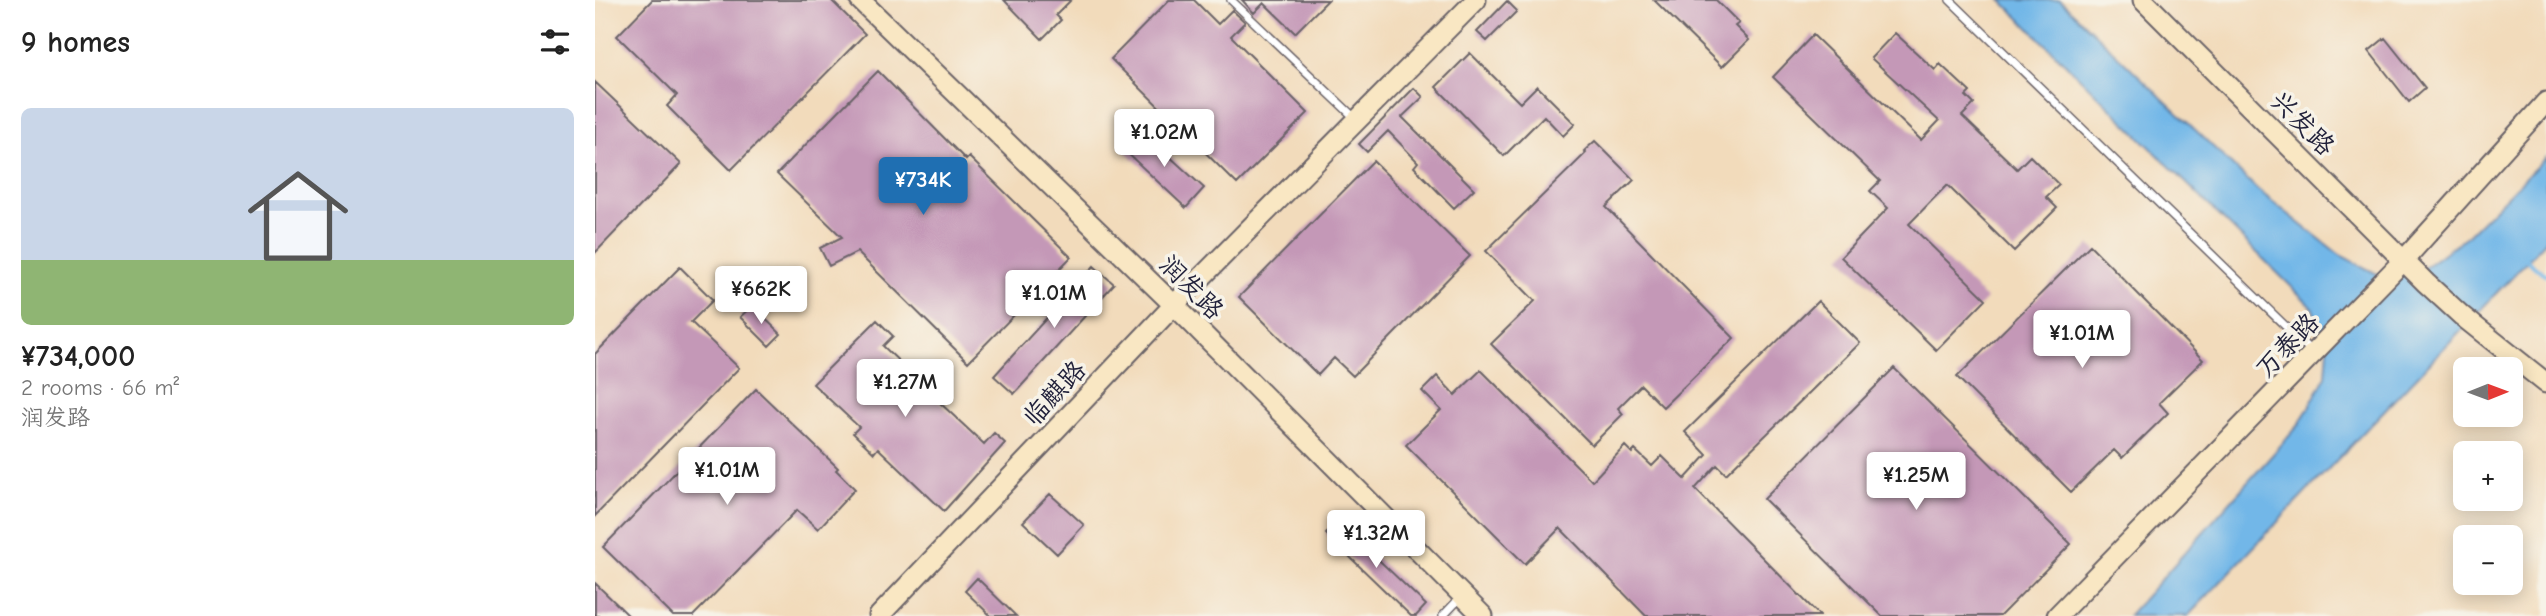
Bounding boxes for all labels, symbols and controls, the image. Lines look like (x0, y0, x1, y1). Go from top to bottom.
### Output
icon: filters (536, 23, 574, 61)
text: 9 homes (21, 25, 130, 60)
street label: 兴发路 (2264, 86, 2340, 162)
pin: ¥1.02M (1107, 110, 1221, 169)
text: ¥1.02M (1130, 118, 1198, 145)
icon: home (235, 153, 361, 279)
pin: ¥734K (874, 158, 972, 217)
text: ¥734K (895, 166, 951, 193)
street label: 润发路 (1153, 250, 1229, 326)
pin: ¥662K (712, 266, 810, 326)
pin: ¥1.01M (997, 270, 1111, 330)
text: ¥662K (731, 275, 791, 302)
text: ¥1.01M (1021, 279, 1087, 306)
street label: 万泰路 (2250, 307, 2326, 384)
pin: ¥1.01M (2025, 310, 2139, 370)
text: ¥1.01M (2049, 319, 2115, 346)
text: ¥734,000 (21, 339, 135, 374)
street label: 临麒路 (1017, 355, 1092, 432)
north arrow (2453, 357, 2523, 427)
map controls (2453, 357, 2523, 595)
pin: ¥1.27M (848, 360, 962, 419)
text: ¥1.27M (873, 368, 937, 395)
text: 2 rooms · 66 m² (21, 374, 179, 401)
text: 润发路 (21, 404, 90, 431)
button: + (2453, 441, 2523, 511)
pin: ¥1.01M (670, 448, 784, 507)
pin: ¥1.25M (1859, 452, 1973, 512)
text: ¥1.01M (694, 456, 760, 483)
text: ¥1.25M (1883, 461, 1949, 488)
pin: ¥1.32M (1319, 510, 1433, 570)
text: ¥1.32M (1343, 519, 1409, 546)
button: − (2453, 525, 2523, 595)

